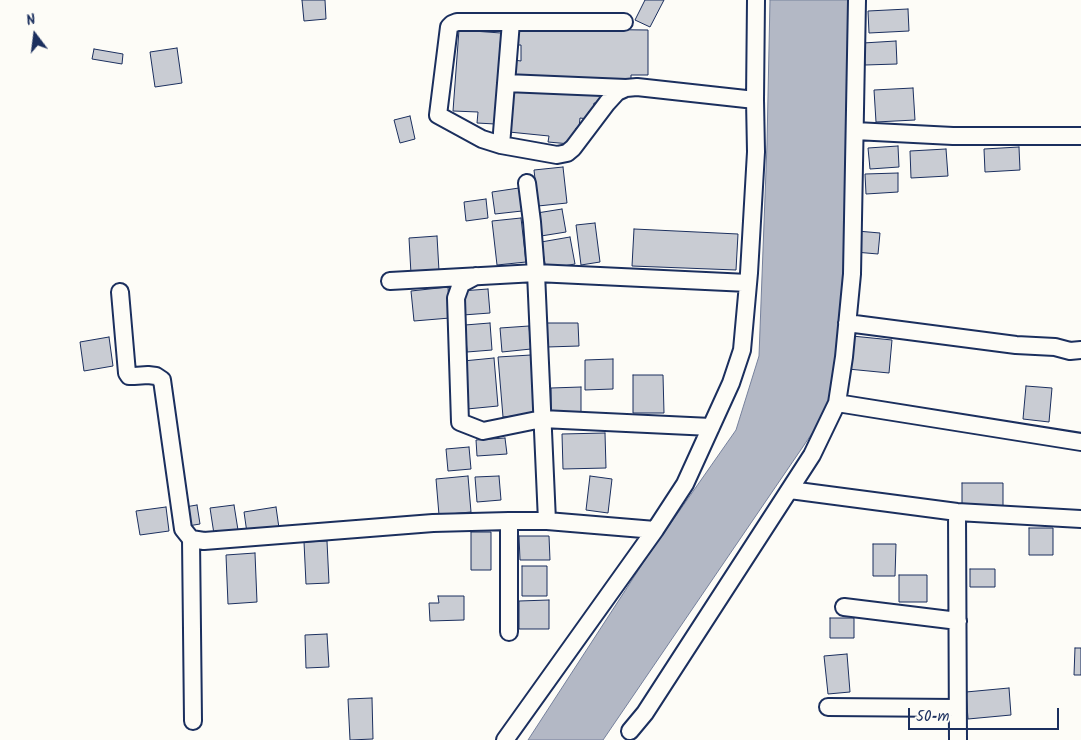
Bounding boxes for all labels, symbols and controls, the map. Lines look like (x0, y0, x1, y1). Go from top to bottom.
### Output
text: N (24, 9, 38, 32)
north arrow (10, 10, 60, 60)
scale bar (911, 698, 1062, 730)
text: 50 m (916, 705, 950, 729)

